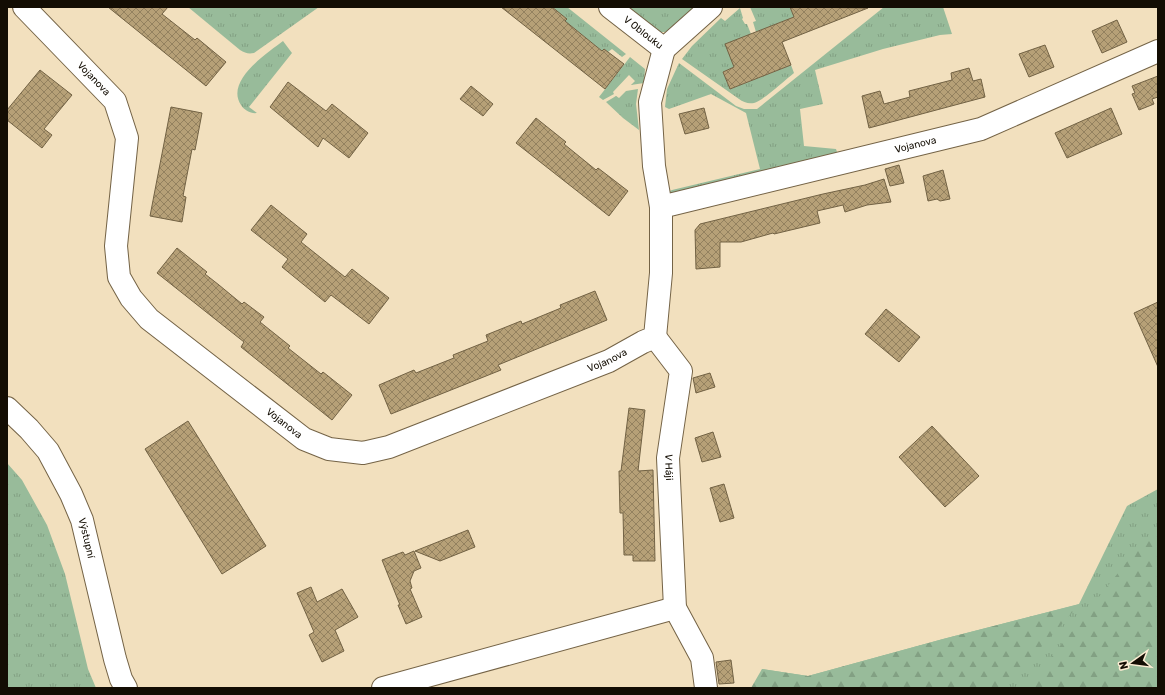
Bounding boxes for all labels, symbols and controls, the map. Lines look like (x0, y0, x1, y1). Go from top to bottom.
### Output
street label: V Oblouku (621, 14, 665, 52)
street label: Vojanova (75, 59, 113, 98)
street label: Vojanova (894, 134, 938, 156)
street label: Vojanova (586, 346, 629, 375)
street label: Vojanova (264, 406, 304, 441)
street label: V Háji (662, 453, 675, 481)
street label: Výstupní (76, 517, 97, 560)
north arrow (1113, 643, 1153, 683)
text: N (1116, 660, 1131, 671)

